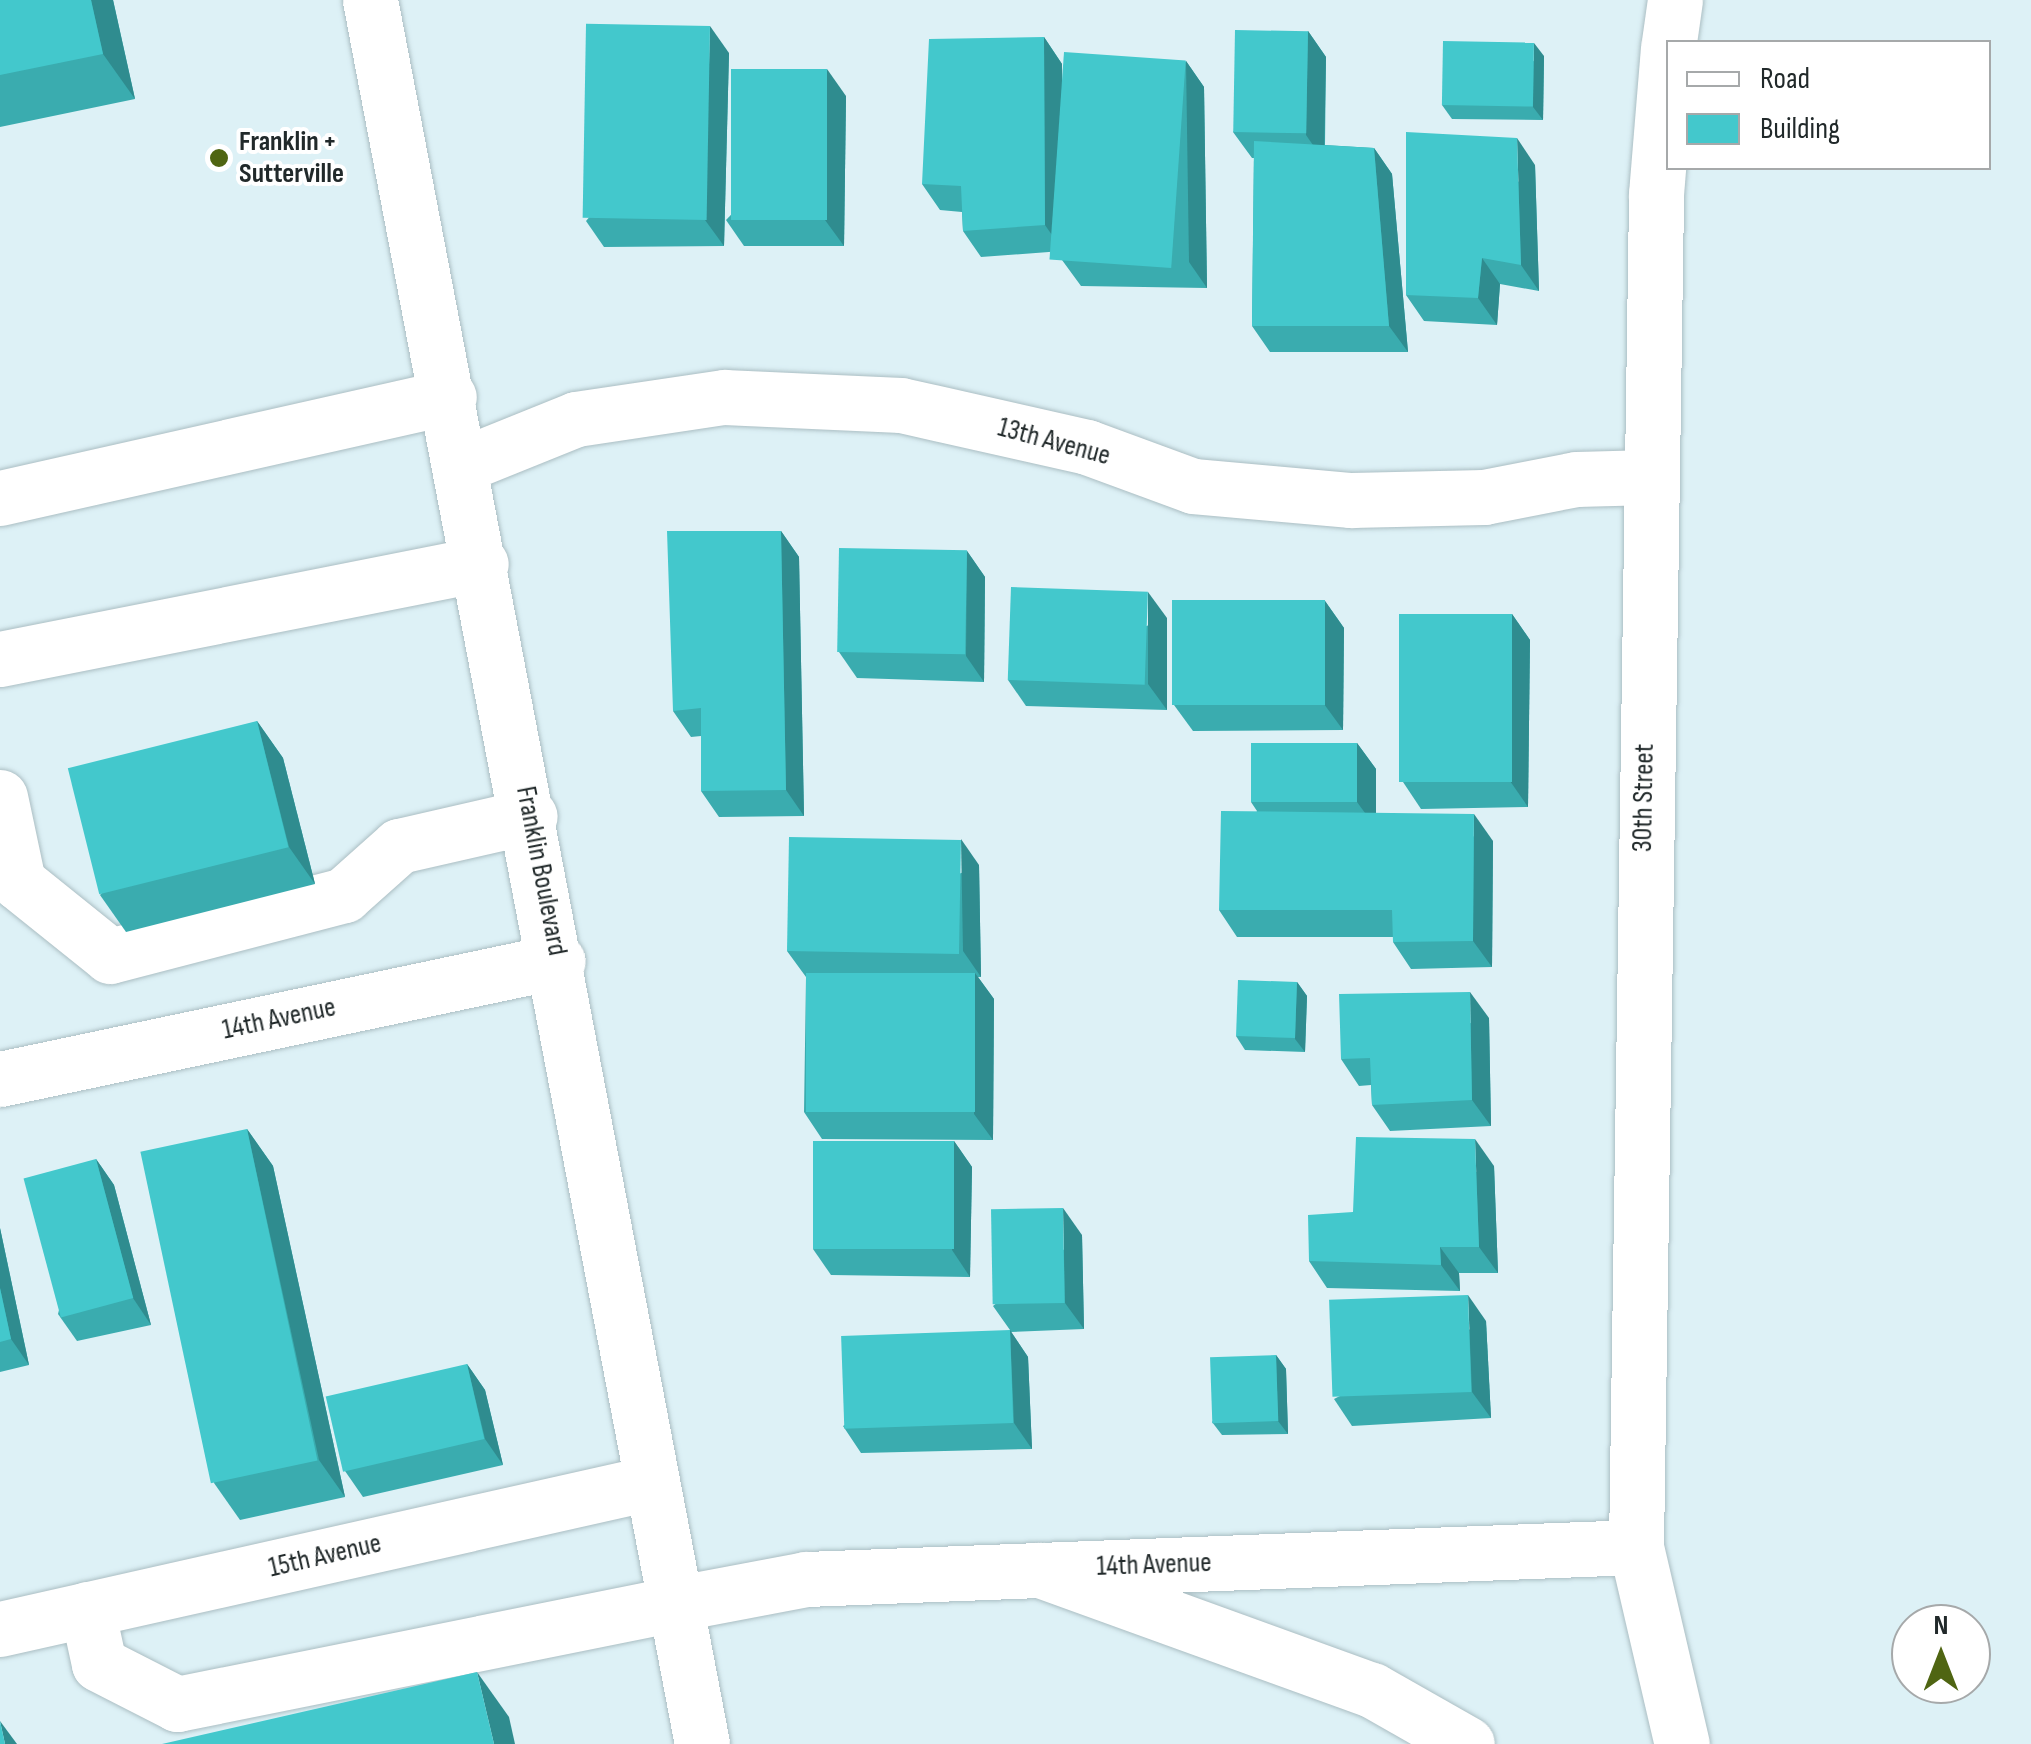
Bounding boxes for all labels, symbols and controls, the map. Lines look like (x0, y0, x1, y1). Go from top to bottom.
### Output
legend (1666, 40, 1991, 170)
text: Road (1760, 61, 1810, 97)
text: Building (1760, 111, 1840, 147)
place label: Franklin + Sutterville (239, 125, 344, 191)
marker: Franklin + Sutterville (208, 147, 230, 169)
street label: 13th Avenue (994, 411, 1114, 473)
street label: 30th Street (1626, 744, 1662, 852)
street label: Franklin Boulevard (508, 784, 574, 958)
street label: 14th Avenue (219, 991, 339, 1047)
street label: 15th Avenue (265, 1527, 385, 1585)
street label: 14th Avenue (1096, 1546, 1212, 1584)
north arrow (1891, 1604, 1991, 1704)
text: N (1934, 1609, 1948, 1642)

